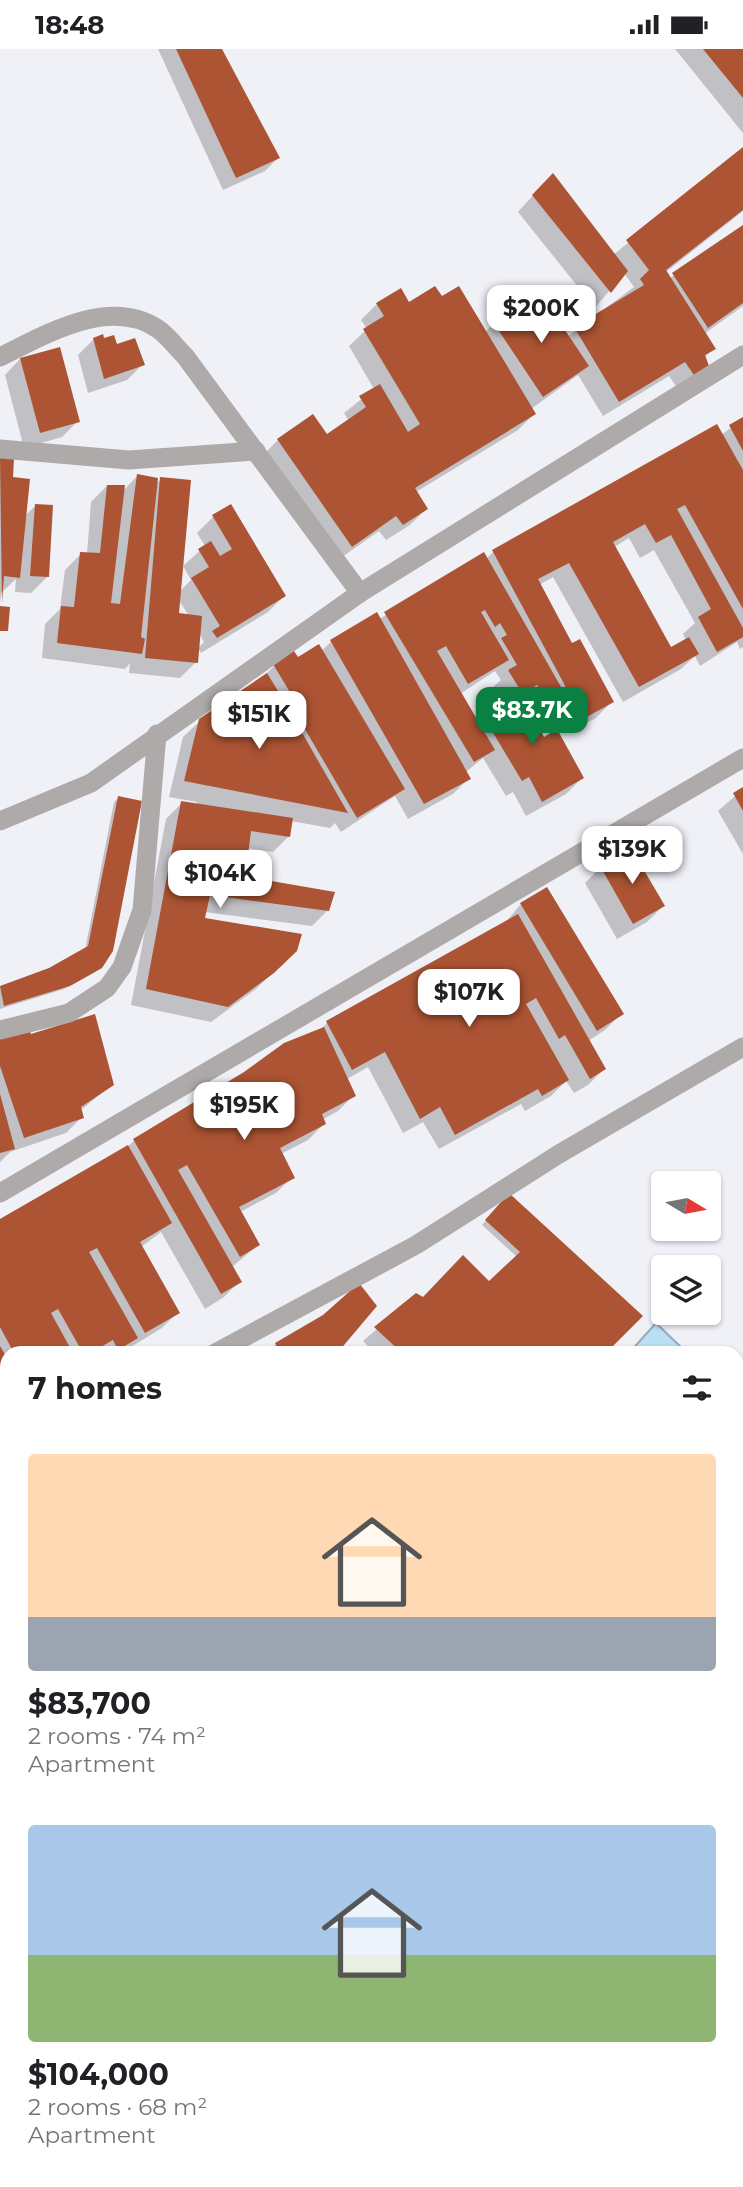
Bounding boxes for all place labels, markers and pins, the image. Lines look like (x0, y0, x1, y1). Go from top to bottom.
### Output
pin: $200K (492, 285, 590, 345)
pin: $83.7K (475, 687, 589, 747)
pin: $151K (210, 691, 308, 751)
pin: $139K (583, 827, 681, 886)
pin: $104K (171, 851, 269, 910)
pin: $107K (420, 969, 518, 1029)
pin: $195K (195, 1083, 293, 1142)

